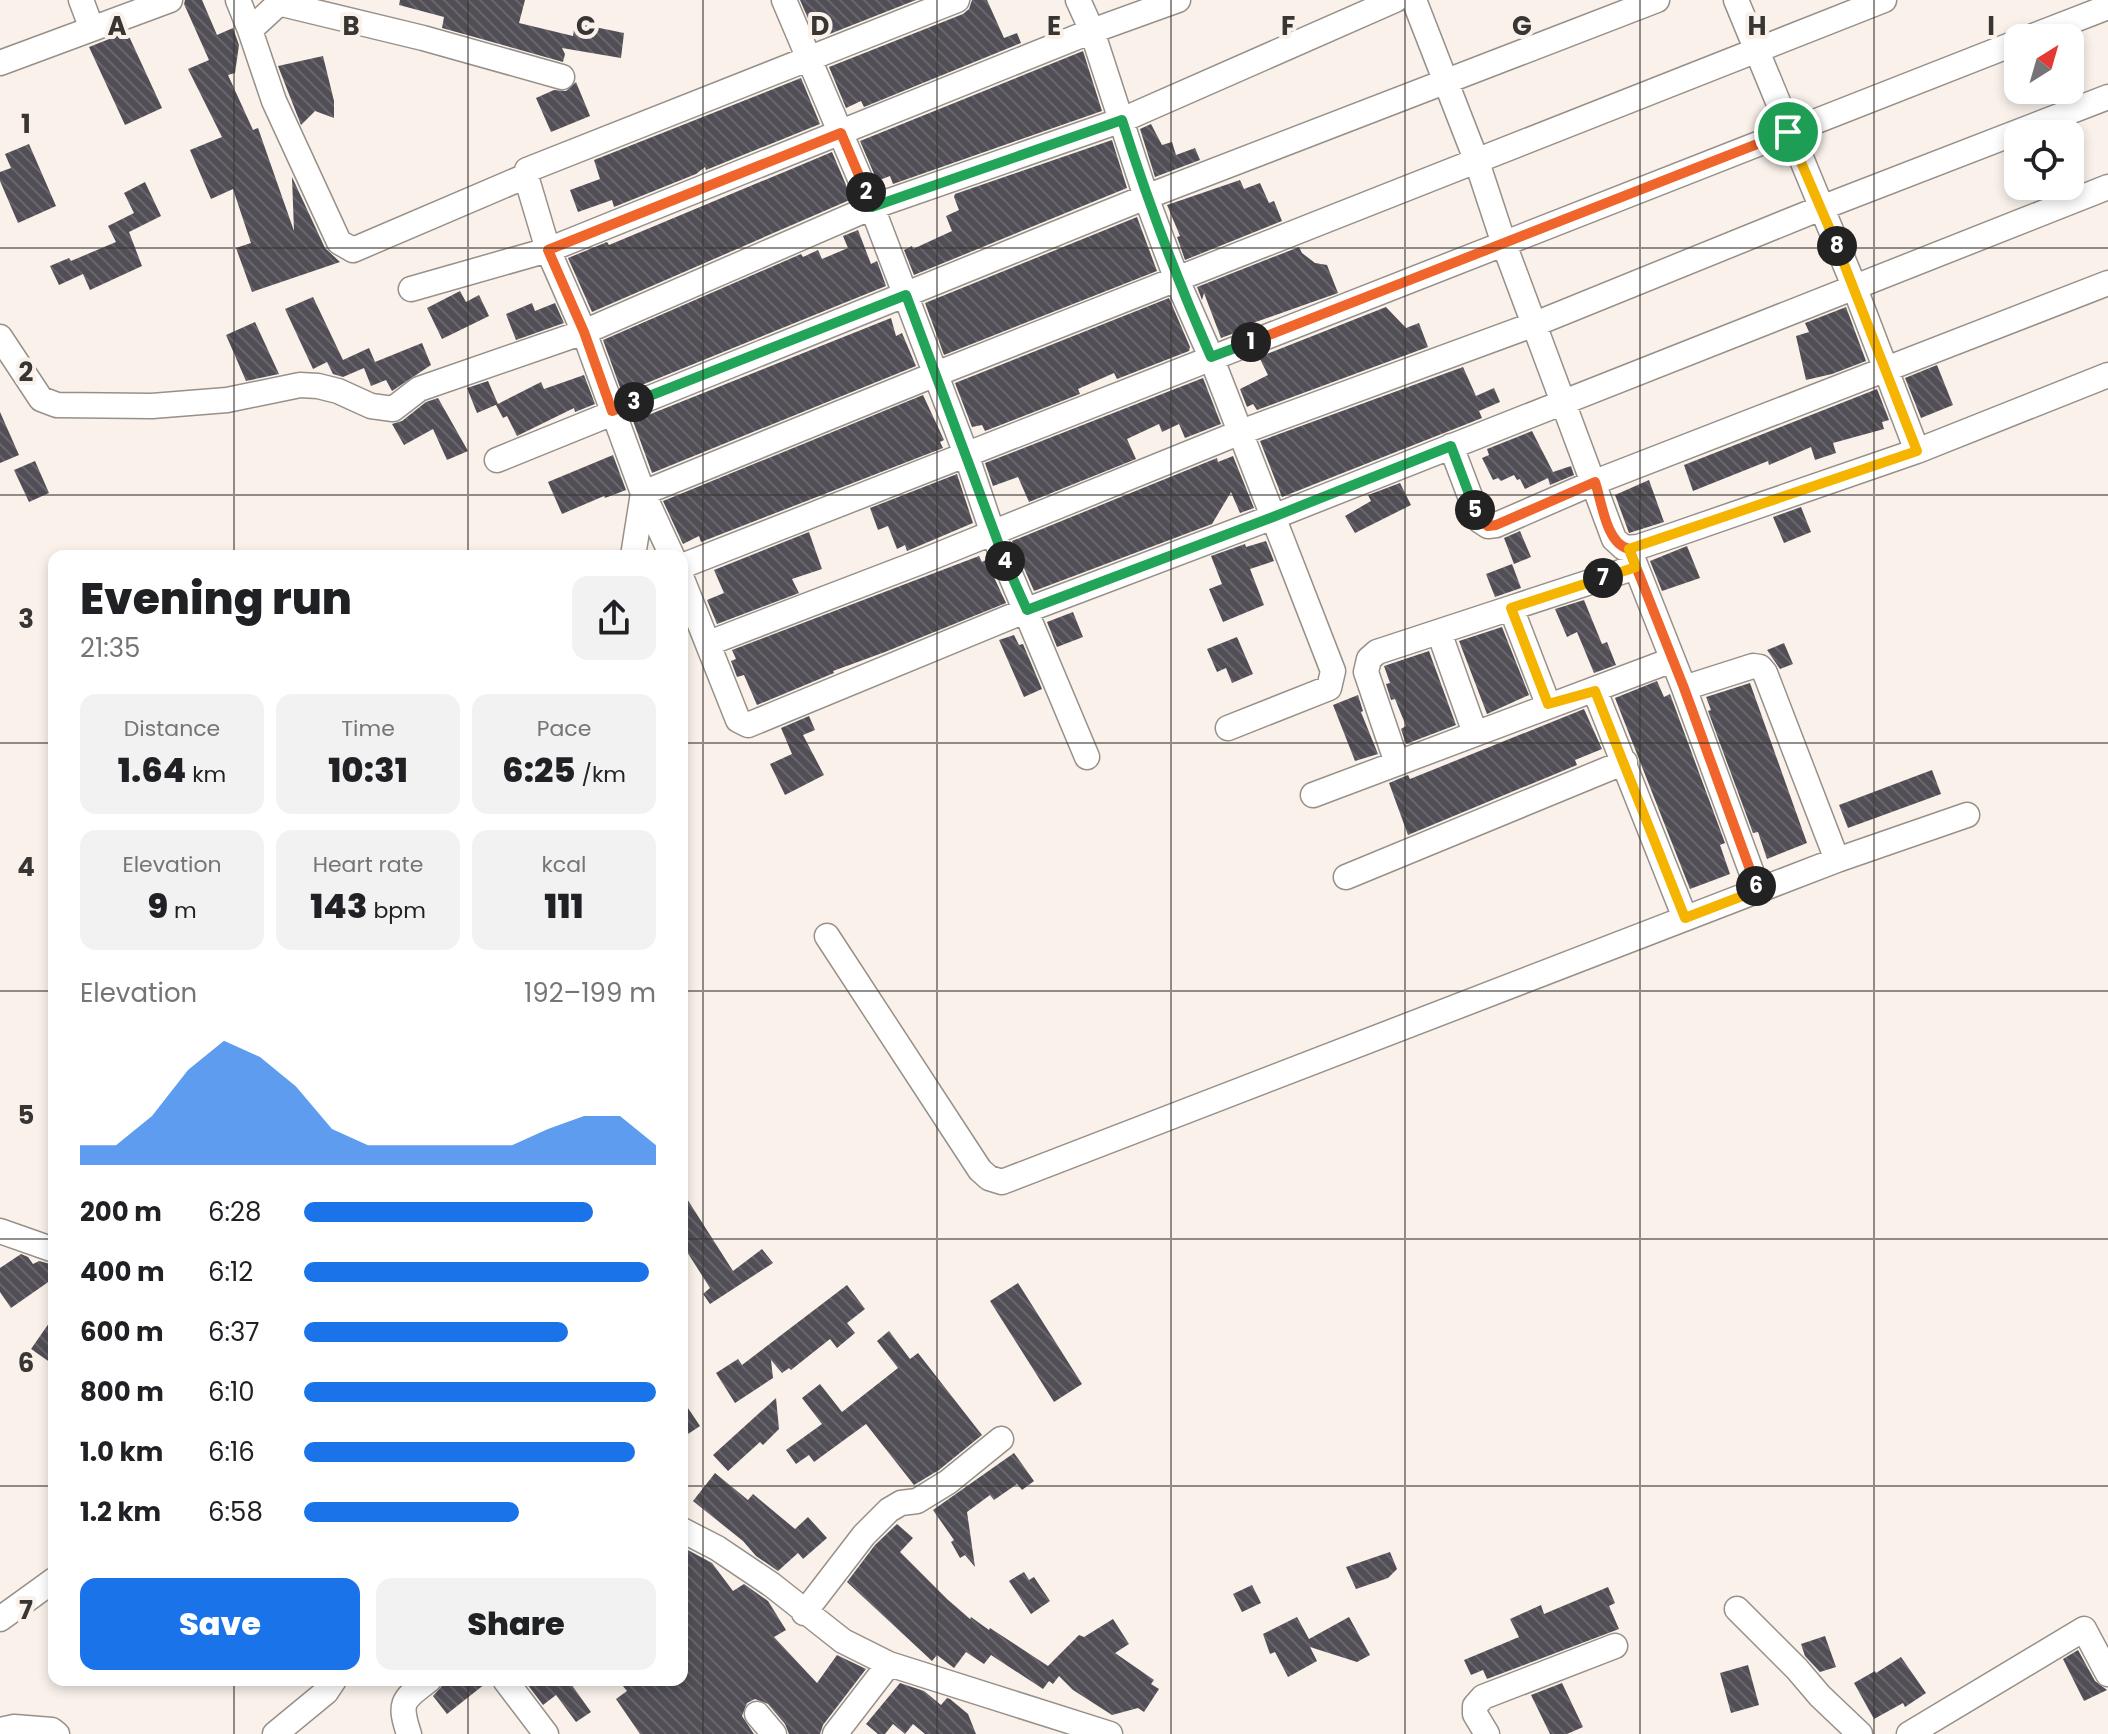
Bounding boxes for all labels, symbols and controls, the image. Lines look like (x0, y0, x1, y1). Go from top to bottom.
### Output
text: A (107, 8, 127, 44)
text: B (342, 8, 360, 44)
text: C (576, 8, 596, 44)
text: D (811, 8, 830, 44)
text: E (1047, 8, 1061, 44)
text: F (1281, 8, 1295, 44)
text: G (1512, 8, 1532, 44)
text: H (1747, 8, 1767, 44)
text: I (1987, 8, 1995, 44)
north arrow (2004, 24, 2084, 104)
map controls (2004, 24, 2084, 200)
pin (1754, 98, 1822, 166)
text: 1 (21, 106, 31, 142)
icon: arrive (1766, 110, 1810, 154)
button: locate (2004, 120, 2084, 200)
pin: 2 (846, 172, 886, 212)
text: 2 (860, 176, 872, 207)
pin: 8 (1817, 226, 1857, 266)
text: 8 (1830, 230, 1844, 261)
pin: 1 (1231, 322, 1271, 362)
text: 1 (1247, 326, 1255, 357)
text: 2 (19, 354, 34, 390)
pin: 3 (614, 382, 654, 422)
text: 3 (627, 386, 641, 417)
pin: 5 (1455, 490, 1495, 530)
text: 5 (1468, 494, 1482, 525)
pin: 4 (985, 541, 1025, 581)
text: 4 (998, 545, 1012, 576)
pin: 7 (1583, 558, 1623, 598)
text: 7 (1597, 562, 1609, 593)
text: Evening run (80, 568, 352, 629)
button: share (572, 576, 656, 660)
text: 3 (18, 601, 34, 637)
text: 21:35 (80, 630, 140, 666)
text: Distance (124, 713, 220, 744)
text: Time (341, 713, 395, 744)
text: Pace (537, 713, 591, 744)
text: 1.64 (118, 746, 186, 794)
text: 10:31 (328, 746, 408, 794)
text: 6:25 (502, 746, 576, 794)
text: km (186, 759, 226, 790)
text: /km (576, 759, 626, 790)
text: 4 (17, 849, 35, 885)
text: Elevation (122, 849, 222, 880)
text: Heart rate (313, 849, 423, 880)
text: kcal (542, 849, 586, 880)
pin: 6 (1736, 866, 1776, 906)
text: 6 (1749, 870, 1763, 901)
text: 9 (147, 882, 168, 930)
text: 143 (310, 882, 368, 930)
text: 111 (544, 882, 584, 930)
text: m (168, 895, 197, 926)
text: bpm (368, 895, 426, 926)
text: Elevation (80, 975, 197, 1011)
text: 192–199 m (524, 975, 656, 1011)
text: 5 (18, 1097, 34, 1133)
text: 200 m (80, 1194, 162, 1230)
text: 6:28 (208, 1194, 261, 1230)
text: 400 m (80, 1254, 165, 1290)
text: 6:12 (208, 1254, 253, 1290)
text: 600 m (80, 1314, 164, 1350)
text: 6:37 (208, 1314, 260, 1350)
text: 6 (18, 1345, 34, 1381)
text: 800 m (80, 1374, 164, 1410)
text: 6:10 (208, 1374, 255, 1410)
text: 1.0 km (80, 1434, 163, 1470)
text: 6:16 (208, 1434, 255, 1470)
text: 1.2 km (80, 1494, 161, 1530)
text: 6:58 (208, 1494, 263, 1530)
button: Save (80, 1578, 360, 1670)
button: Share (376, 1578, 656, 1670)
text: 7 (19, 1592, 33, 1628)

